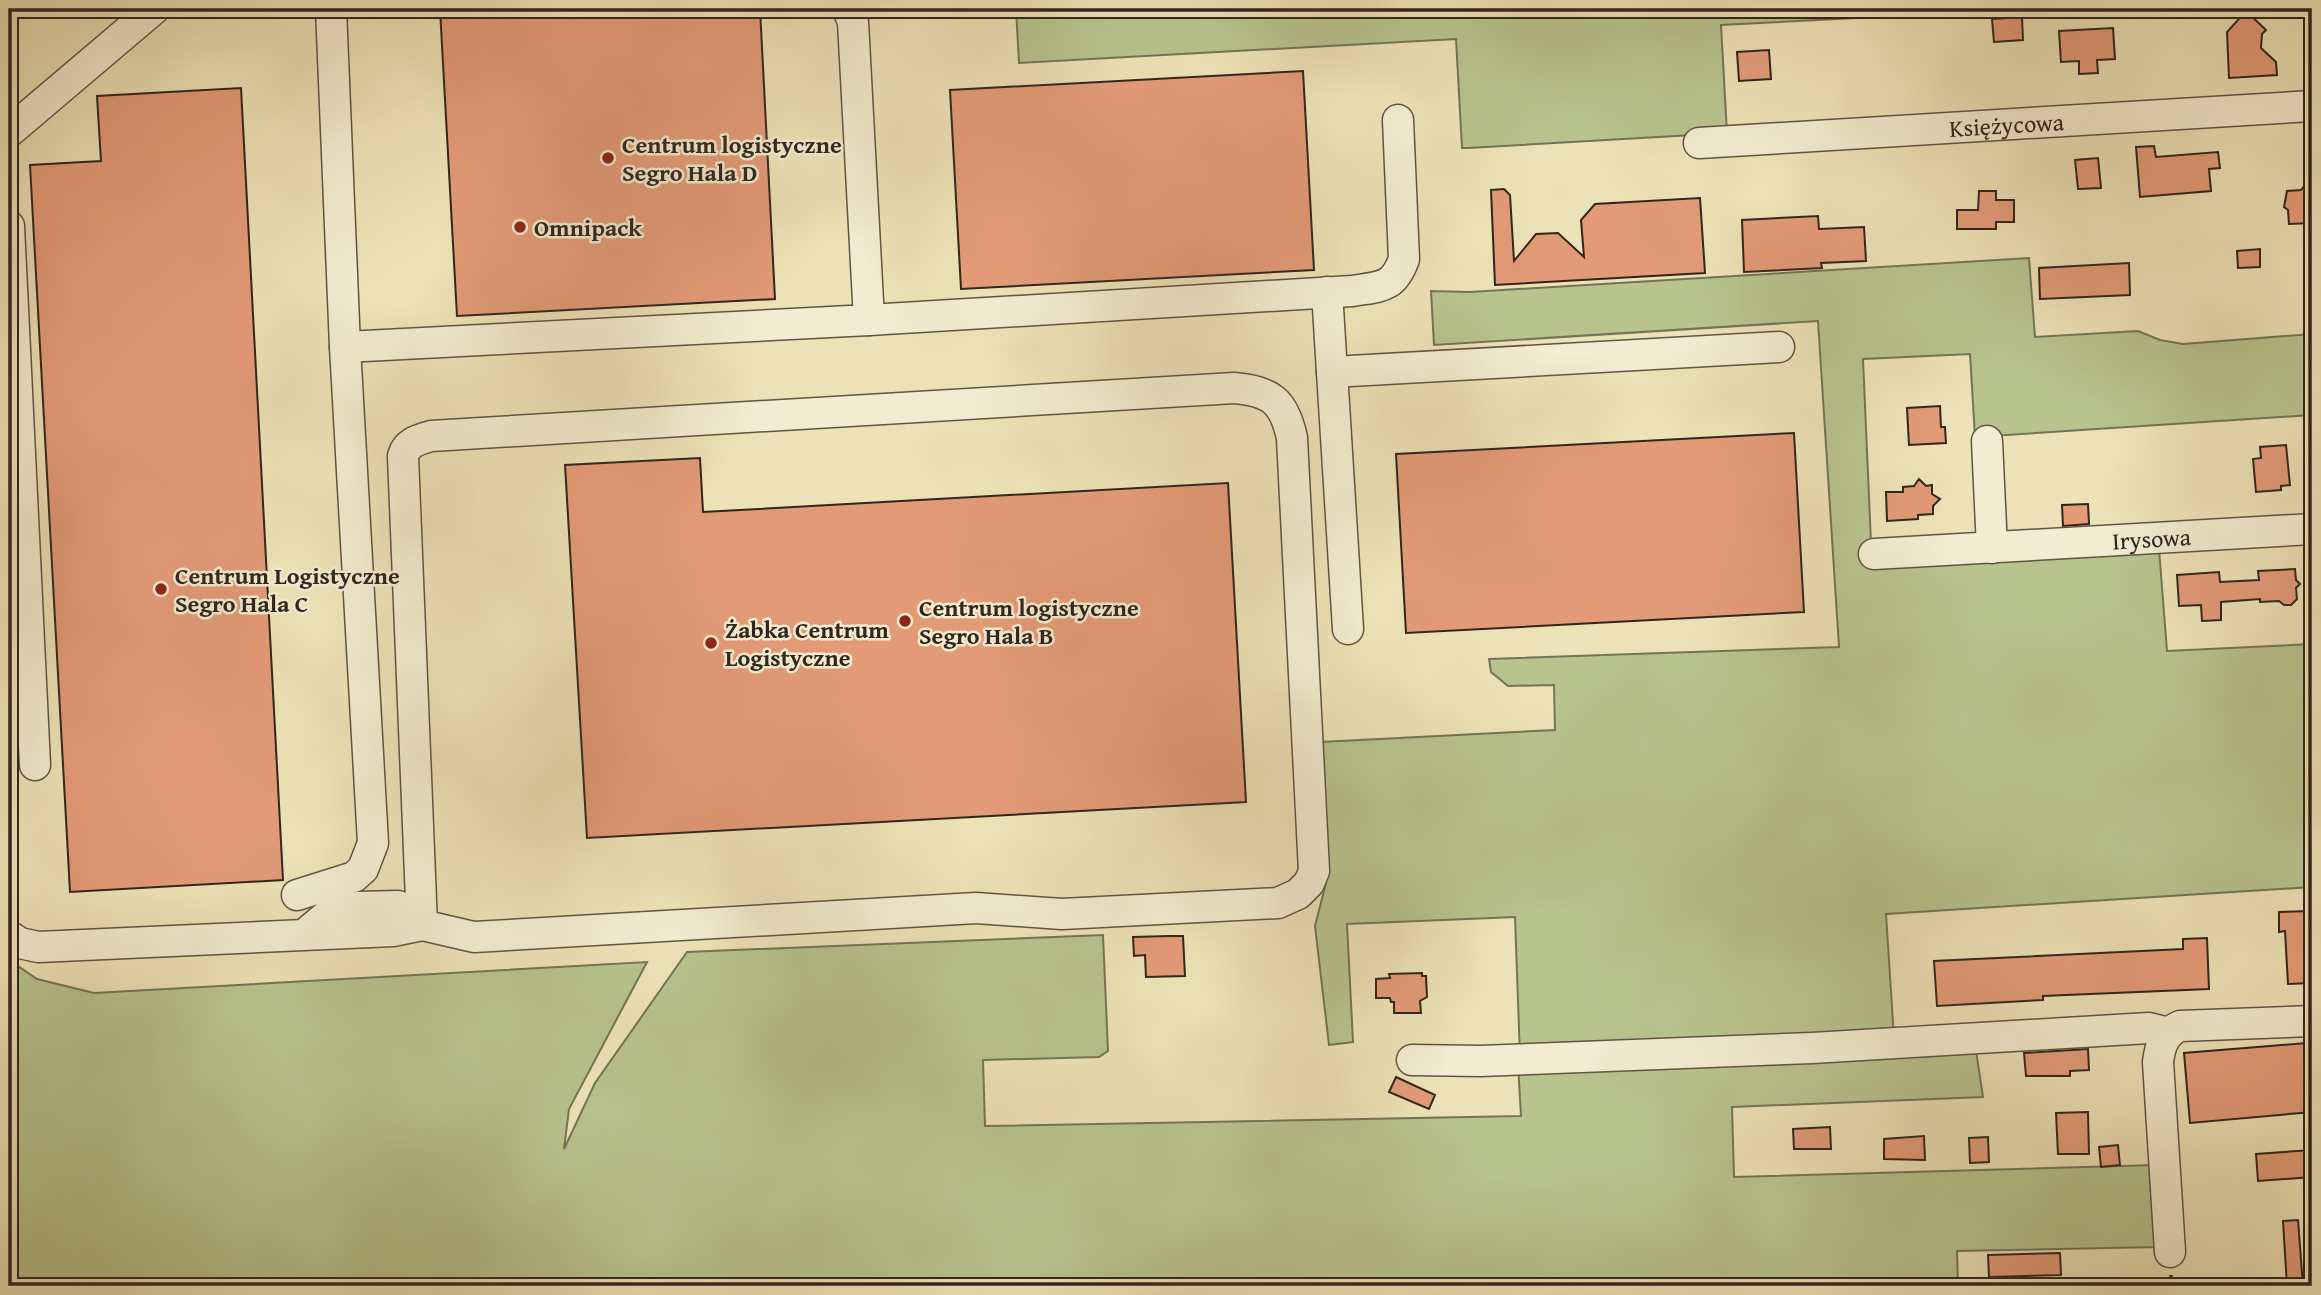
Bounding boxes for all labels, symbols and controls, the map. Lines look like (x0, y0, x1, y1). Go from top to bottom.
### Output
street label: Księżycowa (1948, 103, 2065, 145)
place label: Centrum logistyczne Segro Hala D (622, 127, 842, 190)
marker: Centrum logistyczne Segro Hala D (600, 150, 616, 166)
place label: Omnipack (534, 210, 642, 245)
marker: Omnipack (512, 219, 528, 235)
street label: Irysowa (2111, 518, 2192, 558)
place label: Centrum Logistyczne Segro Hala C (175, 558, 400, 621)
marker: Centrum Logistyczne Segro Hala C (153, 581, 169, 597)
place label: Centrum logistyczne Segro Hala B (919, 590, 1139, 653)
place label: Żabka Centrum Logistyczne (725, 612, 889, 675)
marker: Centrum logistyczne Segro Hala B (897, 613, 913, 629)
marker: Żabka Centrum Logistyczne (703, 635, 719, 651)

